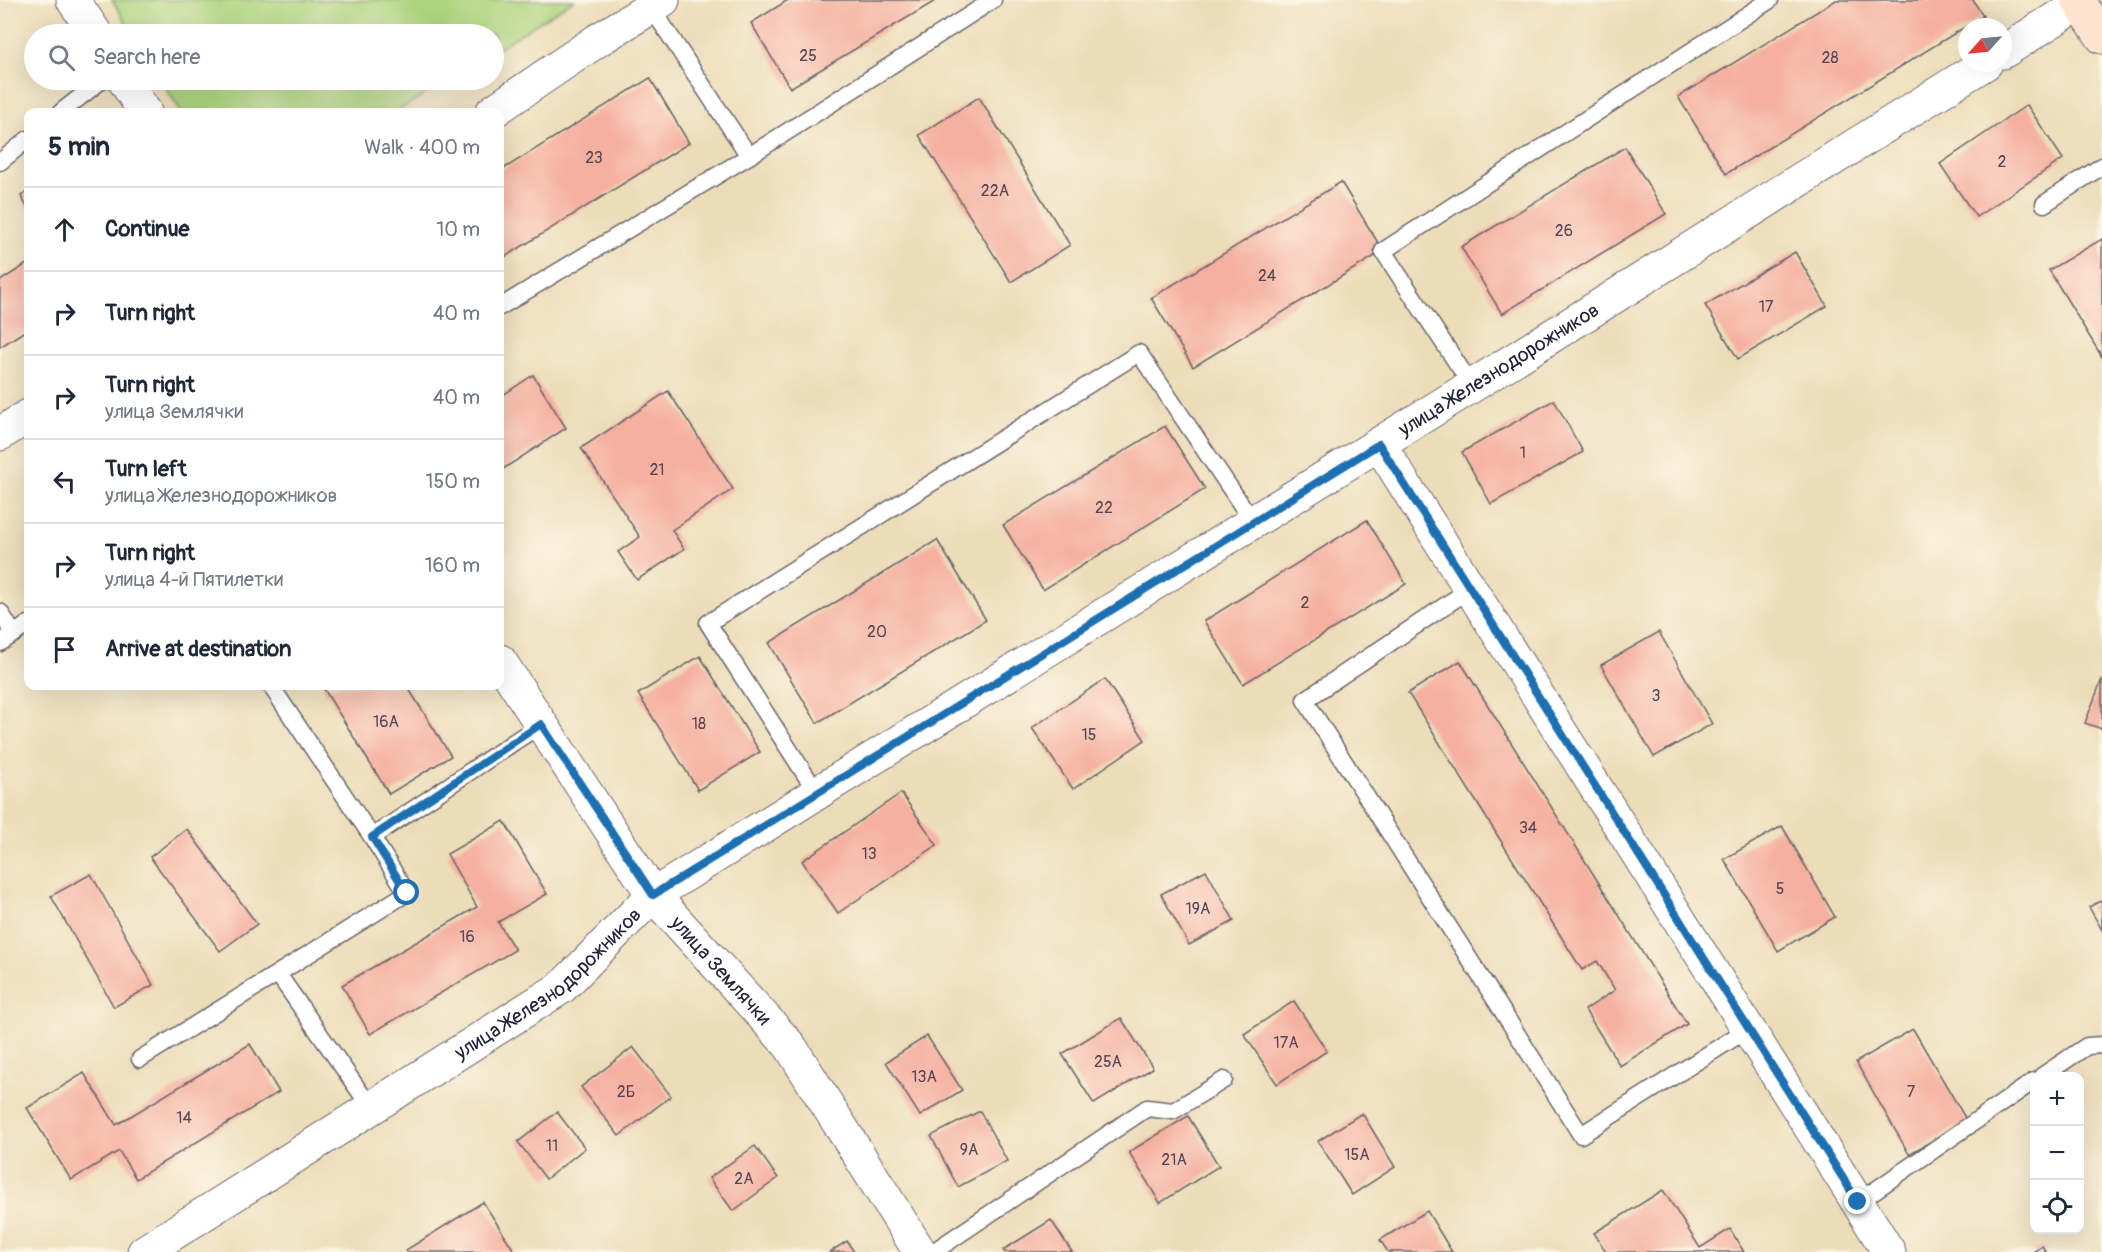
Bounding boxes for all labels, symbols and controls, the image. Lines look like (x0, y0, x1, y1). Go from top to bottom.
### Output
north arrow (1958, 18, 2012, 72)
search box (24, 24, 504, 90)
icon: search (45, 41, 78, 74)
text: Search here (93, 43, 200, 71)
house number: 25 (799, 46, 817, 66)
house number: 28 (1821, 48, 1839, 68)
text: 5 min (48, 131, 110, 163)
text: Walk · 400 m (364, 135, 480, 160)
house number: 23 (585, 148, 603, 168)
house number: 2 (1998, 152, 2007, 172)
house number: 22А (981, 181, 1009, 201)
icon: ahead (48, 213, 81, 246)
text: Continue (105, 215, 189, 243)
text: 10 m (436, 217, 480, 242)
house number: 26 (1555, 221, 1573, 241)
house number: 24 (1258, 266, 1276, 286)
icon: right (48, 297, 81, 330)
street label: улица Железнодорожников (1393, 297, 1604, 442)
house number: 17 (1759, 297, 1774, 317)
text: Turn right (105, 299, 195, 327)
text: 40 m (433, 301, 480, 326)
text: Turn right (105, 371, 195, 399)
icon: right (48, 381, 81, 414)
text: 40 m (433, 385, 480, 410)
text: улица Землячки (105, 399, 243, 424)
house number: 1 (1520, 443, 1526, 463)
text: Turn left (105, 455, 187, 483)
house number: 21 (649, 460, 665, 480)
icon: left (48, 465, 81, 498)
text: 150 m (426, 469, 480, 494)
text: улица Железнодорожников (105, 483, 337, 508)
house number: 22 (1095, 498, 1113, 518)
text: Turn right (105, 539, 195, 567)
icon: right (48, 549, 81, 582)
text: 160 m (425, 553, 480, 578)
text: улица 4-й Пятилетки (105, 567, 283, 592)
house number: 2 (1301, 593, 1310, 613)
house number: 20 (867, 622, 887, 642)
icon: arrive (48, 633, 81, 666)
text: Arrive at destination (105, 635, 291, 663)
house number: 3 (1652, 686, 1661, 706)
house number: 16А (373, 712, 399, 732)
house number: 18 (692, 714, 706, 734)
house number: 15 (1082, 725, 1096, 745)
house number: 34 (1519, 818, 1537, 838)
house number: 13 (861, 844, 877, 864)
route start (393, 879, 419, 905)
house number: 5 (1776, 879, 1784, 899)
house number: 19А (1186, 899, 1210, 919)
street label: улица Железнодорожников (449, 902, 647, 1066)
street label: улица Землячки (664, 910, 777, 1030)
house number: 16 (459, 927, 475, 947)
house number: 17А (1273, 1033, 1299, 1053)
house number: 25А (1094, 1052, 1122, 1072)
house number: 13А (911, 1067, 937, 1087)
map controls (2030, 1072, 2084, 1234)
button: + (2030, 1072, 2084, 1126)
house number: 2Б (617, 1082, 635, 1102)
house number: 7 (1907, 1082, 1916, 1102)
house number: 14 (176, 1108, 192, 1128)
button: − (2030, 1126, 2084, 1180)
house number: 11 (546, 1136, 558, 1156)
house number: 9А (960, 1140, 978, 1160)
house number: 15А (1344, 1145, 1370, 1165)
house number: 21А (1161, 1150, 1187, 1170)
house number: 2А (734, 1169, 754, 1189)
button: locate (2030, 1180, 2084, 1234)
route end (1844, 1188, 1870, 1214)

